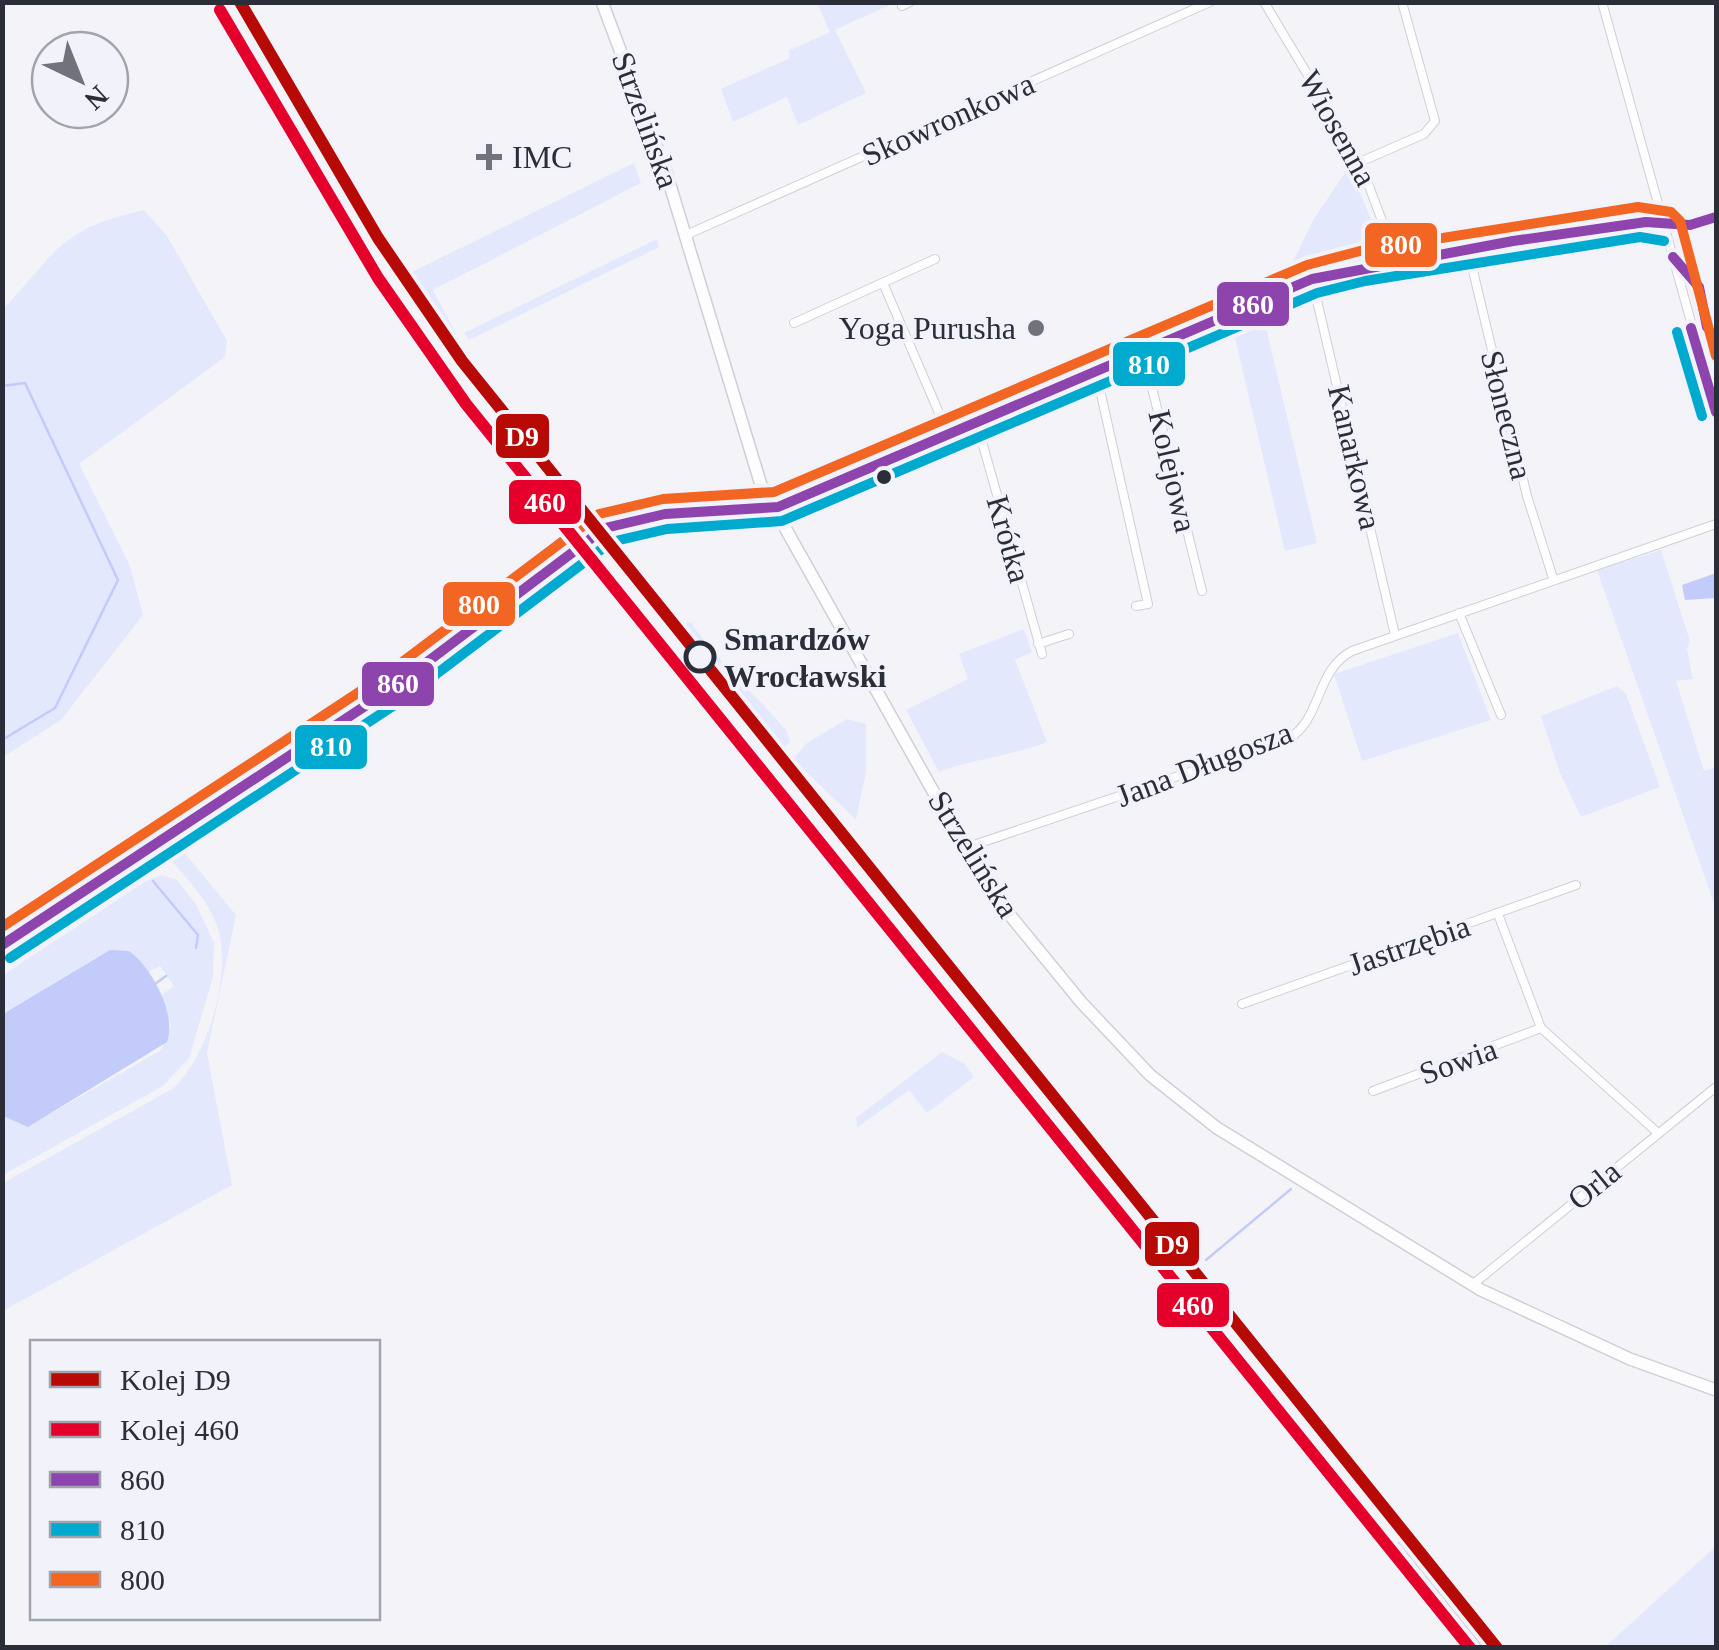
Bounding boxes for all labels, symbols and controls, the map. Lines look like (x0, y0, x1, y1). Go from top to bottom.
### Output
north arrow (30, 30, 130, 130)
street label: Strzelińska (605, 47, 687, 193)
street label: Wiosenna (1292, 64, 1384, 192)
street label: Skowronkowa (856, 65, 1040, 173)
text: N (79, 80, 115, 116)
place label: IMC (512, 139, 572, 175)
marker: IMC (476, 144, 502, 170)
line badge: 800 (1363, 221, 1439, 269)
text: 800 (1380, 229, 1422, 260)
line badge: 860 (1215, 280, 1291, 328)
text: 860 (1232, 289, 1274, 320)
place label: Yoga Purusha (839, 310, 1016, 346)
marker: Yoga Purusha (1025, 317, 1047, 339)
line badge: 810 (1111, 340, 1187, 388)
street label: Słoneczna (1474, 347, 1540, 483)
text: 810 (1128, 349, 1170, 380)
street label: Kanarkowa (1321, 381, 1389, 533)
street label: Kolejowa (1141, 406, 1205, 536)
line badge: D9 (494, 412, 551, 460)
text: D9 (505, 421, 539, 452)
unlabelled marker (874, 467, 894, 487)
line badge: 460 (507, 478, 583, 526)
text: 460 (524, 487, 566, 518)
street label: Krótka (979, 491, 1039, 587)
line badge: 800 (441, 580, 517, 628)
text: 800 (458, 589, 500, 620)
place label: Smardzów Wrocławski (724, 621, 887, 694)
marker: Smardzów Wrocławski (685, 642, 715, 672)
line badge: 860 (360, 660, 436, 708)
text: 860 (377, 668, 419, 699)
street label: Jana Długosza (1111, 714, 1297, 814)
line badge: 810 (293, 723, 369, 771)
text: 810 (310, 731, 352, 762)
street label: Strzelińska (921, 784, 1027, 924)
street label: Jastrzębia (1343, 907, 1475, 983)
street label: Sowia (1414, 1030, 1502, 1092)
street label: Orla (1561, 1153, 1627, 1217)
line badge: D9 (1143, 1220, 1201, 1268)
text: D9 (1155, 1229, 1189, 1260)
line badge: 460 (1155, 1281, 1231, 1329)
text: 460 (1172, 1290, 1214, 1321)
legend (30, 1340, 380, 1620)
text: Kolej D9 (120, 1363, 231, 1396)
text: Kolej 460 (120, 1413, 239, 1446)
text: 860 (120, 1463, 165, 1496)
text: 810 (120, 1513, 165, 1546)
text: 800 (120, 1563, 165, 1596)

